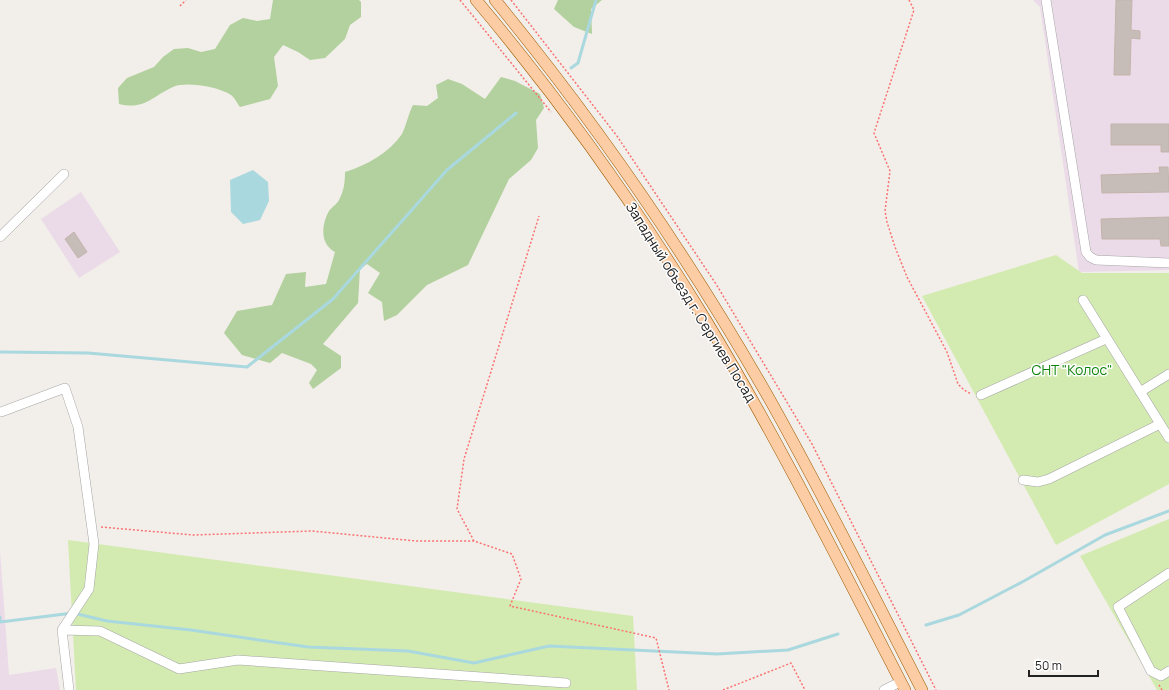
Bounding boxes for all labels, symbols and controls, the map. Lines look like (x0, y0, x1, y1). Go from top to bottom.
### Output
street label: Западный объезд г. Сергиев Посад (622, 198, 761, 405)
park label: СНТ "Колос" (1031, 360, 1113, 379)
scale bar (1029, 652, 1098, 678)
text: 50 m (1035, 657, 1062, 674)

